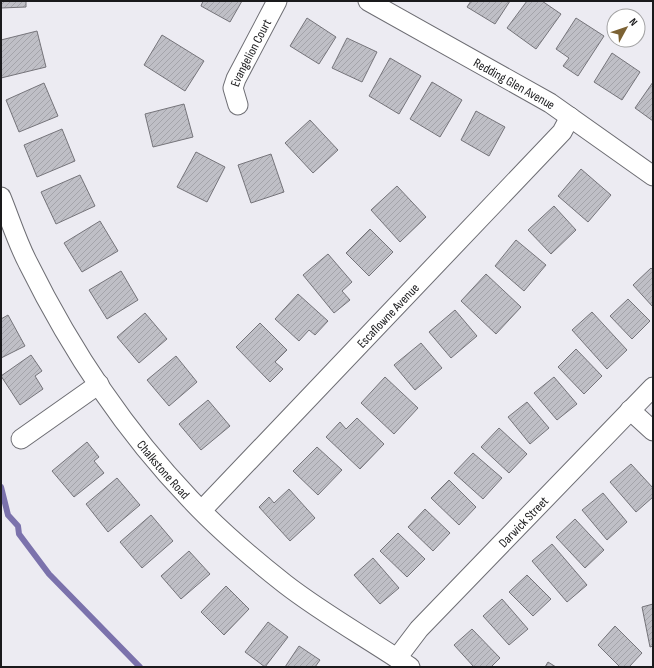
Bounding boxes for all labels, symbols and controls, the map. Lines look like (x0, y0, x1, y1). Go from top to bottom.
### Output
north arrow (606, 8, 646, 48)
text: N (626, 15, 640, 28)
street label: Evangelion Court (227, 16, 275, 89)
street label: Redding Glen Avenue (471, 55, 558, 113)
street label: Escaflowne Avenue (354, 280, 423, 352)
street label: Chalkstone Road (133, 437, 193, 503)
street label: Darwick Street (495, 493, 552, 551)

